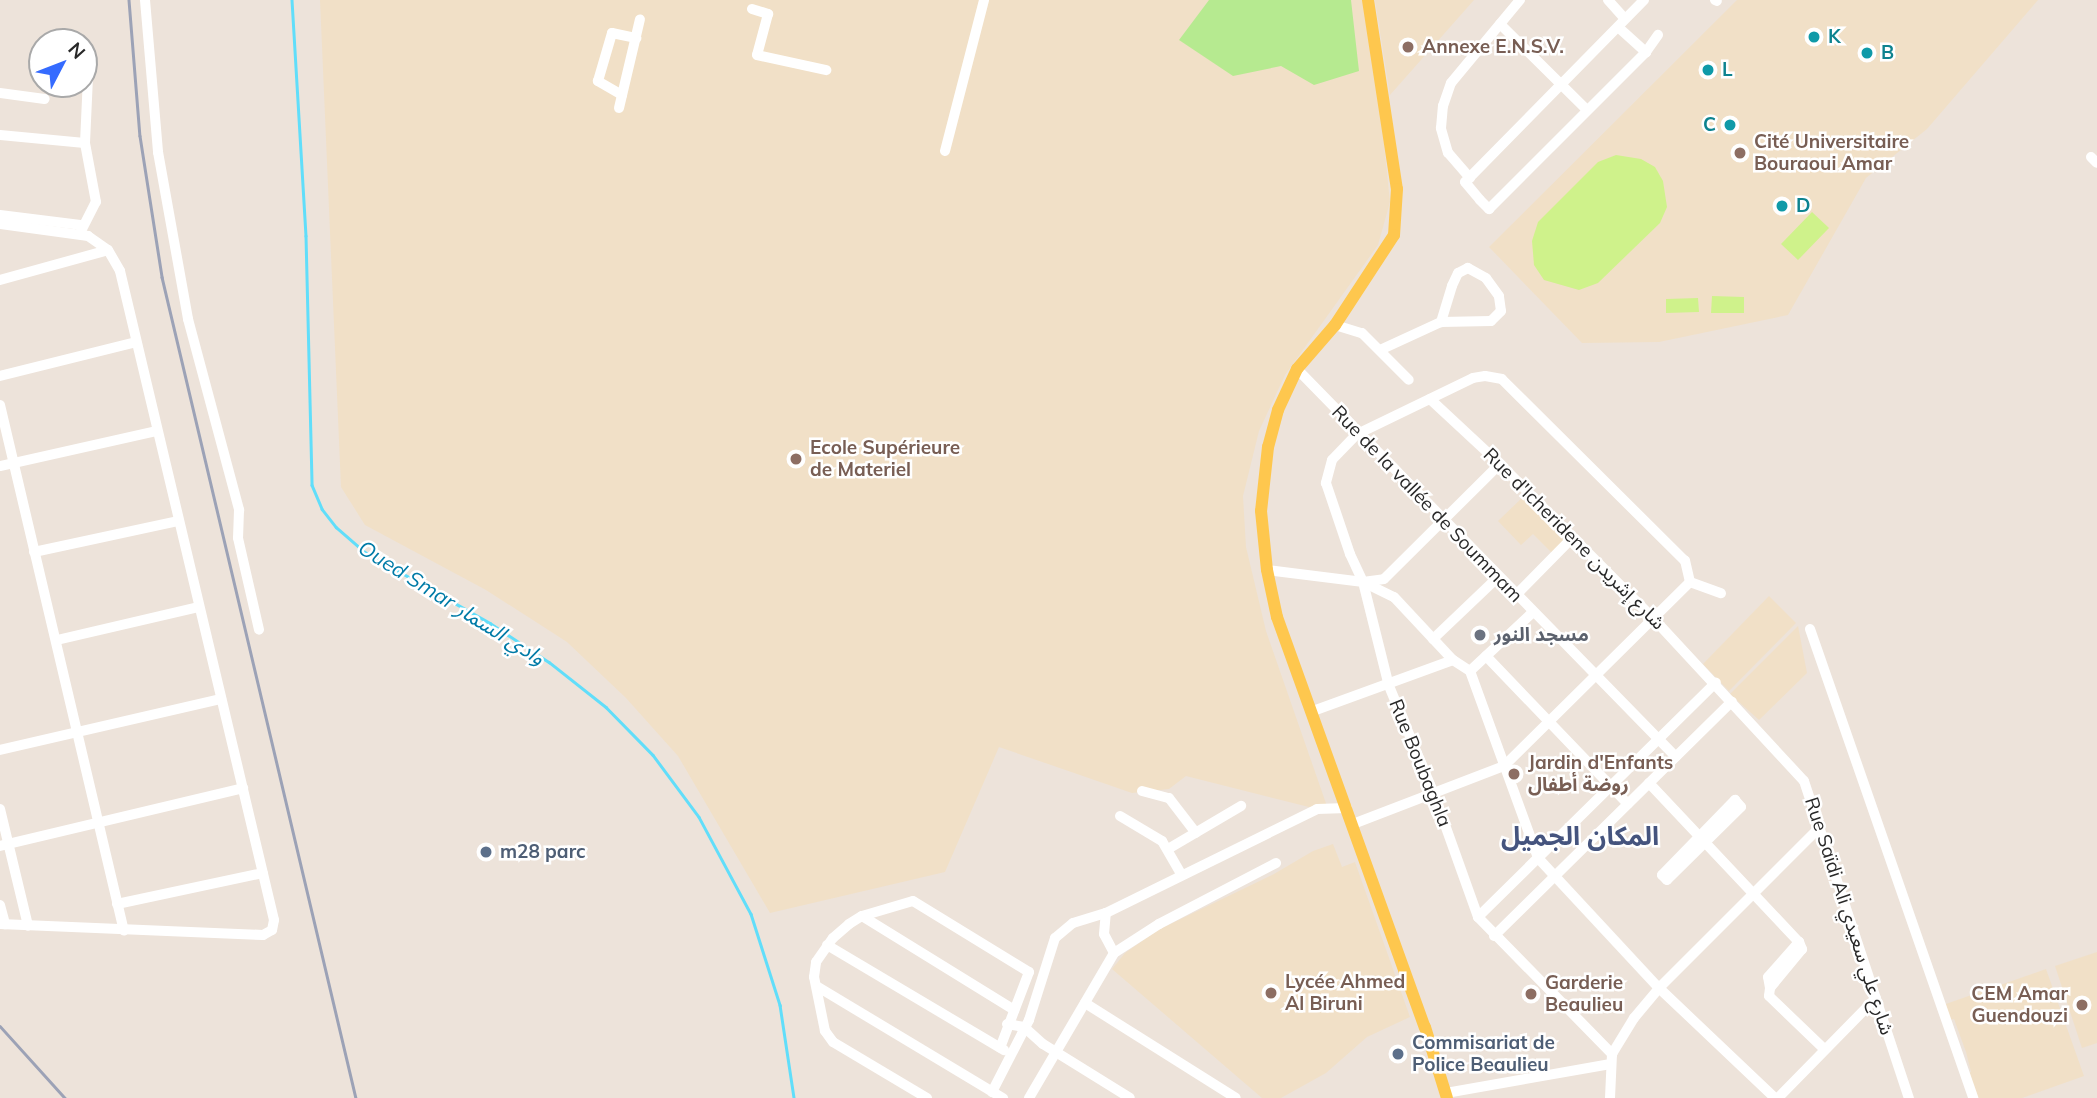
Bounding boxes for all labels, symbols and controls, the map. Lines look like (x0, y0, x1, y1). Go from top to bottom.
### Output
place label: K (1828, 26, 1841, 48)
north arrow (28, 28, 98, 98)
marker: K (1806, 29, 1822, 45)
place label: Annexe E.N.S.V. (1422, 36, 1564, 58)
text: N (63, 37, 91, 64)
marker: Annexe E.N.S.V. (1400, 39, 1416, 55)
place label: B (1881, 42, 1894, 64)
marker: B (1859, 45, 1875, 61)
place label: L (1722, 59, 1733, 81)
marker: L (1700, 62, 1716, 78)
place label: C (1703, 114, 1716, 136)
marker: C (1722, 117, 1738, 133)
place label: Cité Universitaire Bouraoui Amar (1754, 131, 1909, 175)
marker: Cité Universitaire Bouraoui Amar (1732, 145, 1748, 161)
place label: D (1796, 195, 1810, 217)
marker: D (1774, 198, 1790, 214)
street label: Rue de la vallée de Soummam (1327, 401, 1527, 607)
place label: Ecole Supérieure de Materiel (810, 437, 960, 481)
street label: Rue d'Icheridene شارع إشريدن (1478, 443, 1670, 635)
marker: Ecole Supérieure de Materiel (788, 451, 804, 467)
water label: Oued Smar وادي السمار (354, 534, 550, 670)
place label: مسجد النور (1494, 624, 1589, 646)
marker: مسجد النور (1472, 627, 1488, 643)
street label: Rue Boubaghla (1384, 696, 1456, 830)
place label: Jardin d'Enfants روضة أطفال (1528, 752, 1673, 796)
marker: Jardin d'Enfants روضة أطفال (1506, 766, 1522, 782)
street label: Rue Saïdi Ali شارع علي سعيدي (1800, 794, 1898, 1038)
district label: المكان الجميل (1501, 820, 1659, 852)
place label: m28 parc (500, 841, 586, 863)
marker: m28 parc (478, 844, 494, 860)
place label: Lycée Ahmed Al Biruni (1285, 971, 1405, 1015)
place label: Garderie Beaulieu (1545, 972, 1623, 1016)
place label: CEM Amar Guendouzi (1971, 983, 2068, 1027)
marker: Lycée Ahmed Al Biruni (1263, 985, 1279, 1001)
marker: Garderie Beaulieu (1523, 986, 1539, 1002)
marker: CEM Amar Guendouzi (2074, 997, 2090, 1013)
place label: Commisariat de Police Beaulieu (1412, 1032, 1555, 1076)
marker: Commisariat de Police Beaulieu (1390, 1046, 1406, 1062)

